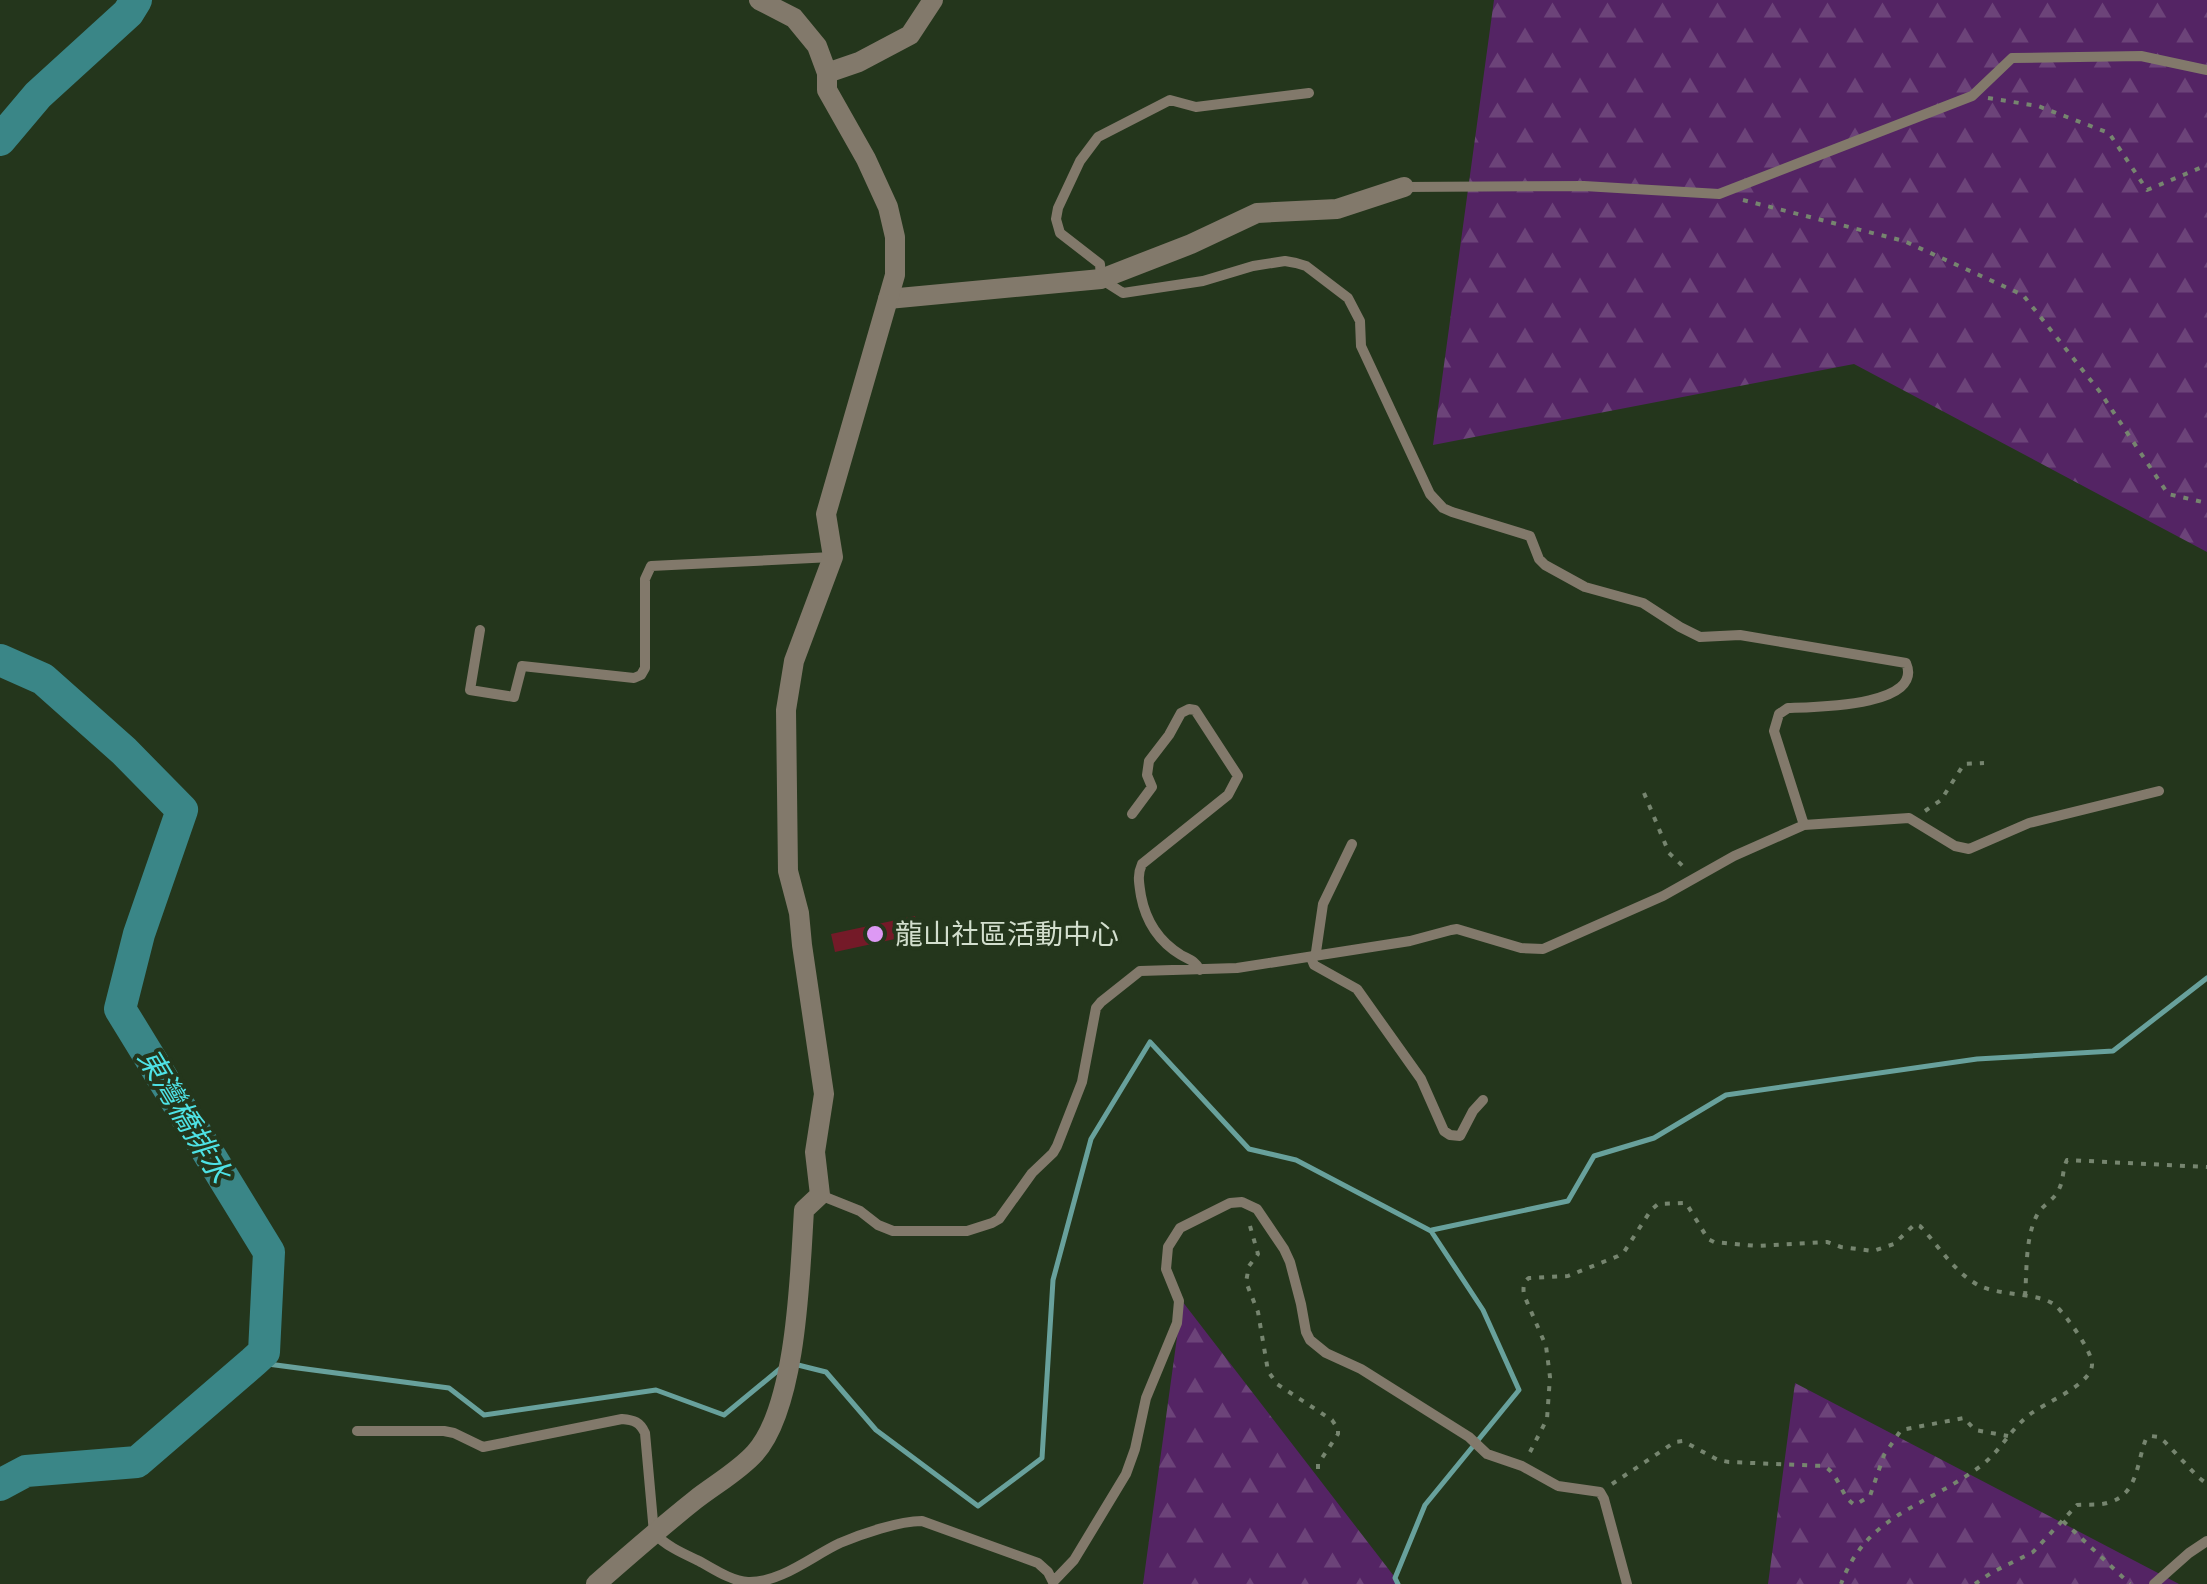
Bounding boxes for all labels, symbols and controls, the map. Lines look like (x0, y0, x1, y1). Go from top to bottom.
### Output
place label: 龍山社區活動中心 (895, 916, 1119, 952)
marker: 龍山社區活動中心 (864, 923, 886, 945)
water label: 東灣橋排水 (130, 1041, 241, 1191)

